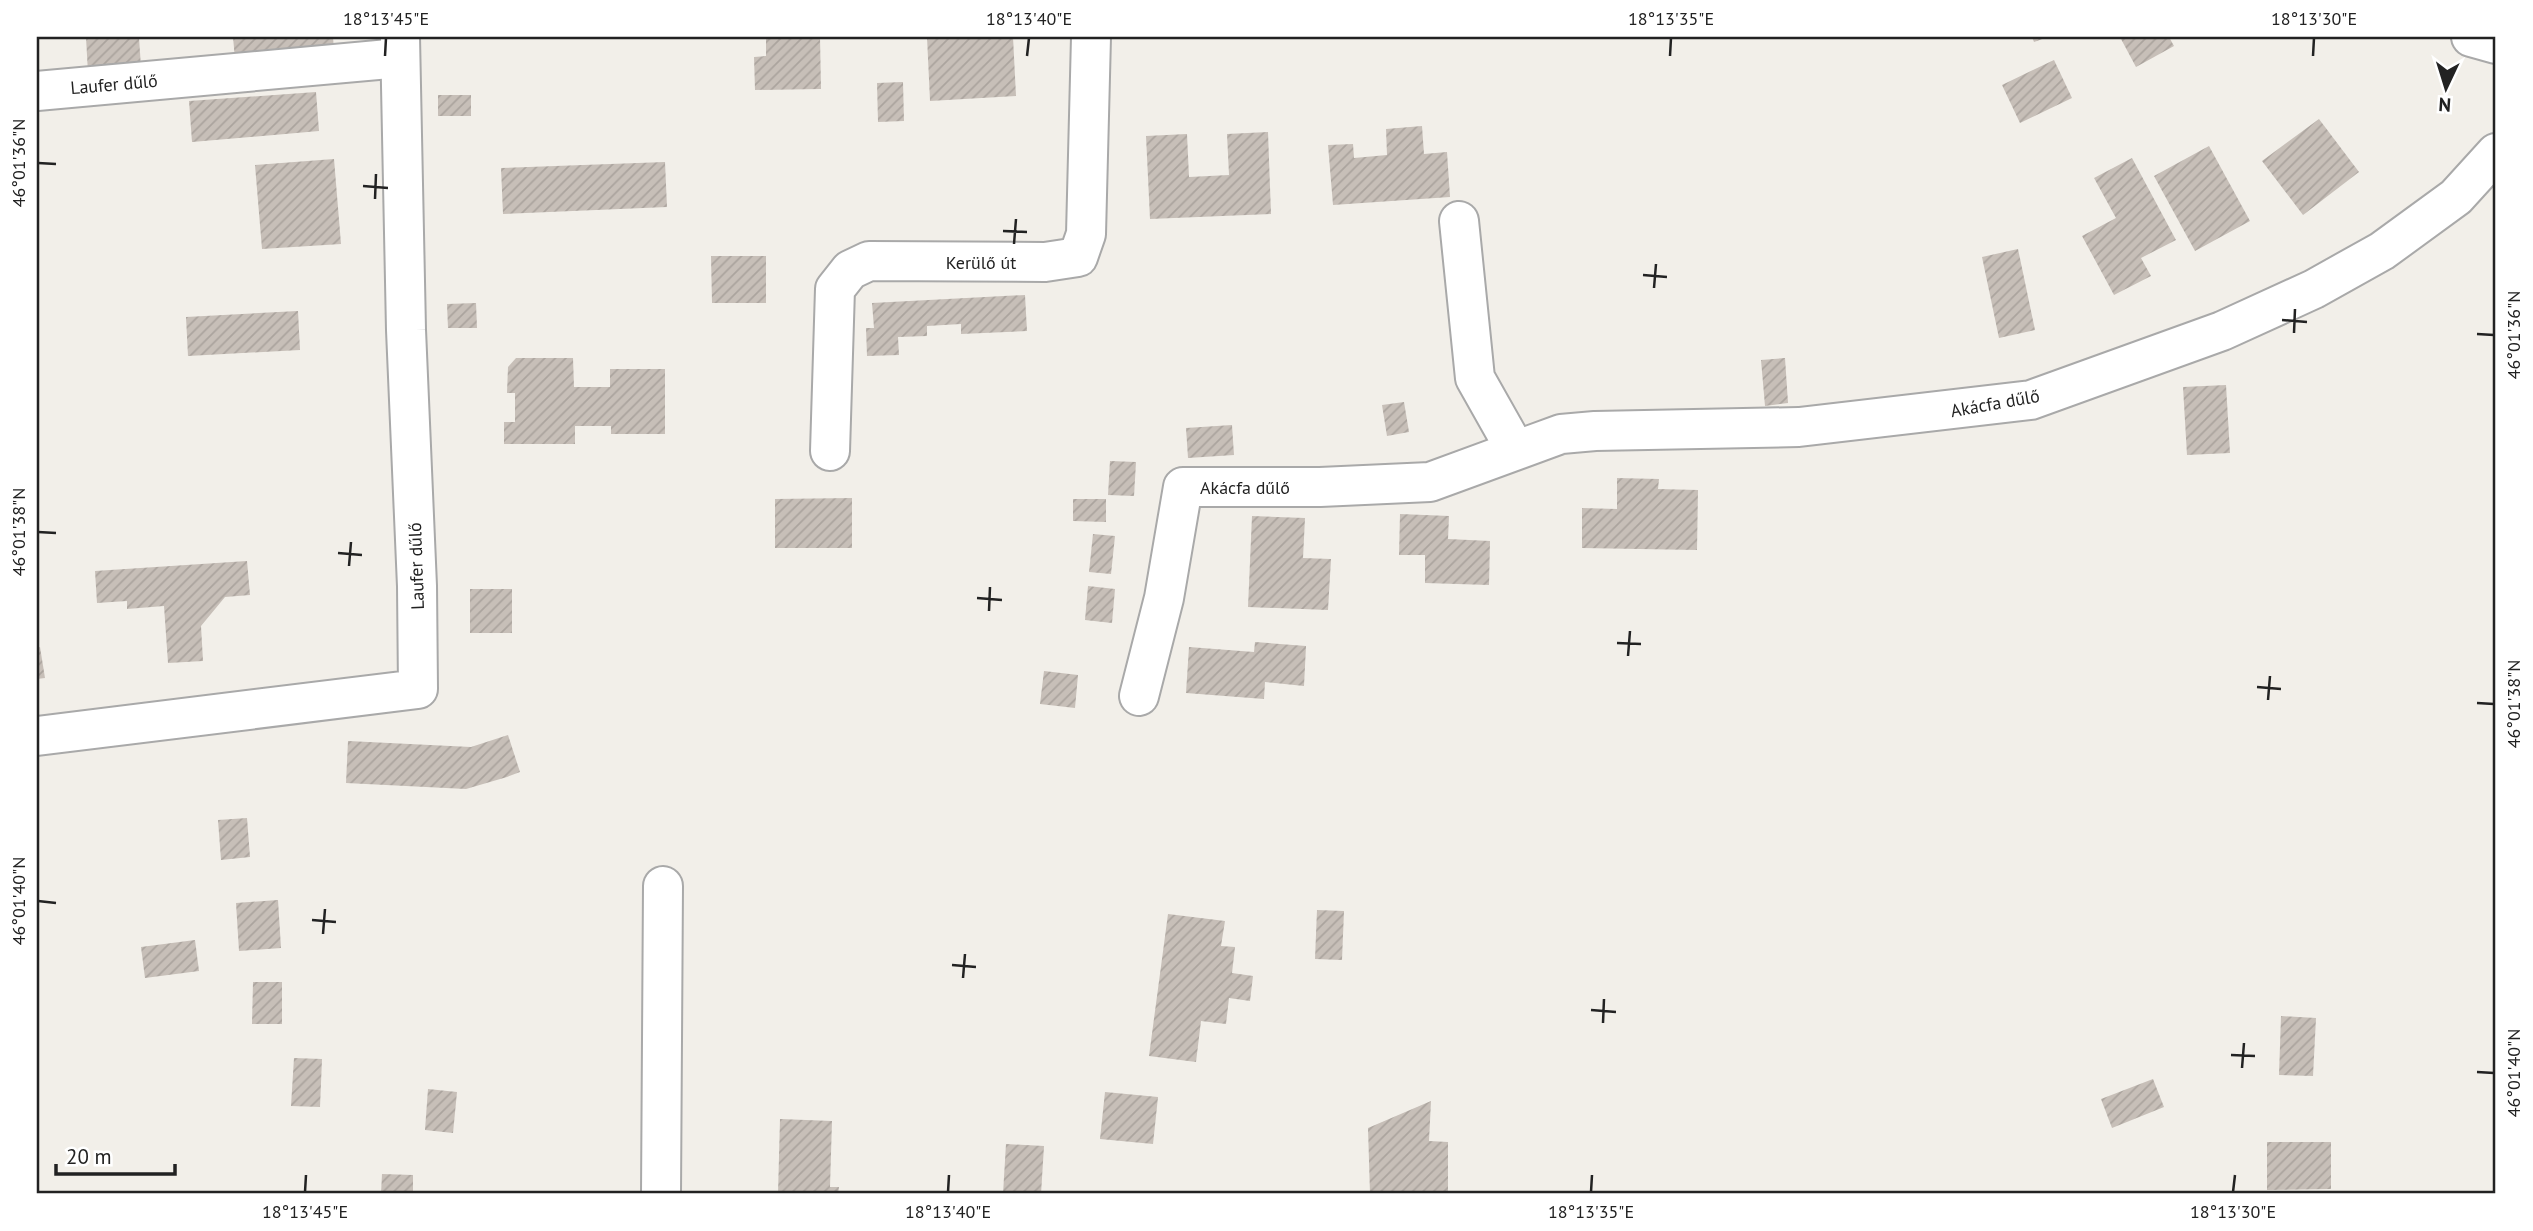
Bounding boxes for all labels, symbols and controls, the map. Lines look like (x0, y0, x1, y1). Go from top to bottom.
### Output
text: 18°13'45"E (343, 7, 429, 30)
text: 18°13'40"E (986, 7, 1072, 30)
text: 18°13'35"E (1628, 7, 1714, 30)
text: 18°13'30"E (2271, 7, 2357, 30)
north arrow (2410, 52, 2480, 122)
street label: Laufer dűlő (69, 69, 159, 99)
text: N (2438, 93, 2452, 117)
text: 46°01'36"N (7, 119, 30, 207)
street label: Kerülő út (946, 251, 1016, 274)
text: 46°01'36"N (2502, 291, 2525, 379)
street label: Akácfa dűlő (1949, 384, 2041, 422)
street label: Akácfa dűlő (1200, 476, 1290, 499)
text: 46°01'38"N (7, 488, 30, 576)
street label: Laufer dűlő (403, 522, 429, 610)
text: 46°01'38"N (2502, 660, 2525, 748)
text: 46°01'40"N (7, 857, 30, 945)
text: 46°01'40"N (2502, 1029, 2525, 1117)
scale bar (56, 1133, 175, 1177)
text: 20 m (66, 1143, 112, 1170)
text: 18°13'45"E (262, 1200, 348, 1223)
text: 18°13'40"E (905, 1200, 991, 1223)
text: 18°13'35"E (1548, 1200, 1634, 1223)
text: 18°13'30"E (2190, 1200, 2276, 1223)

